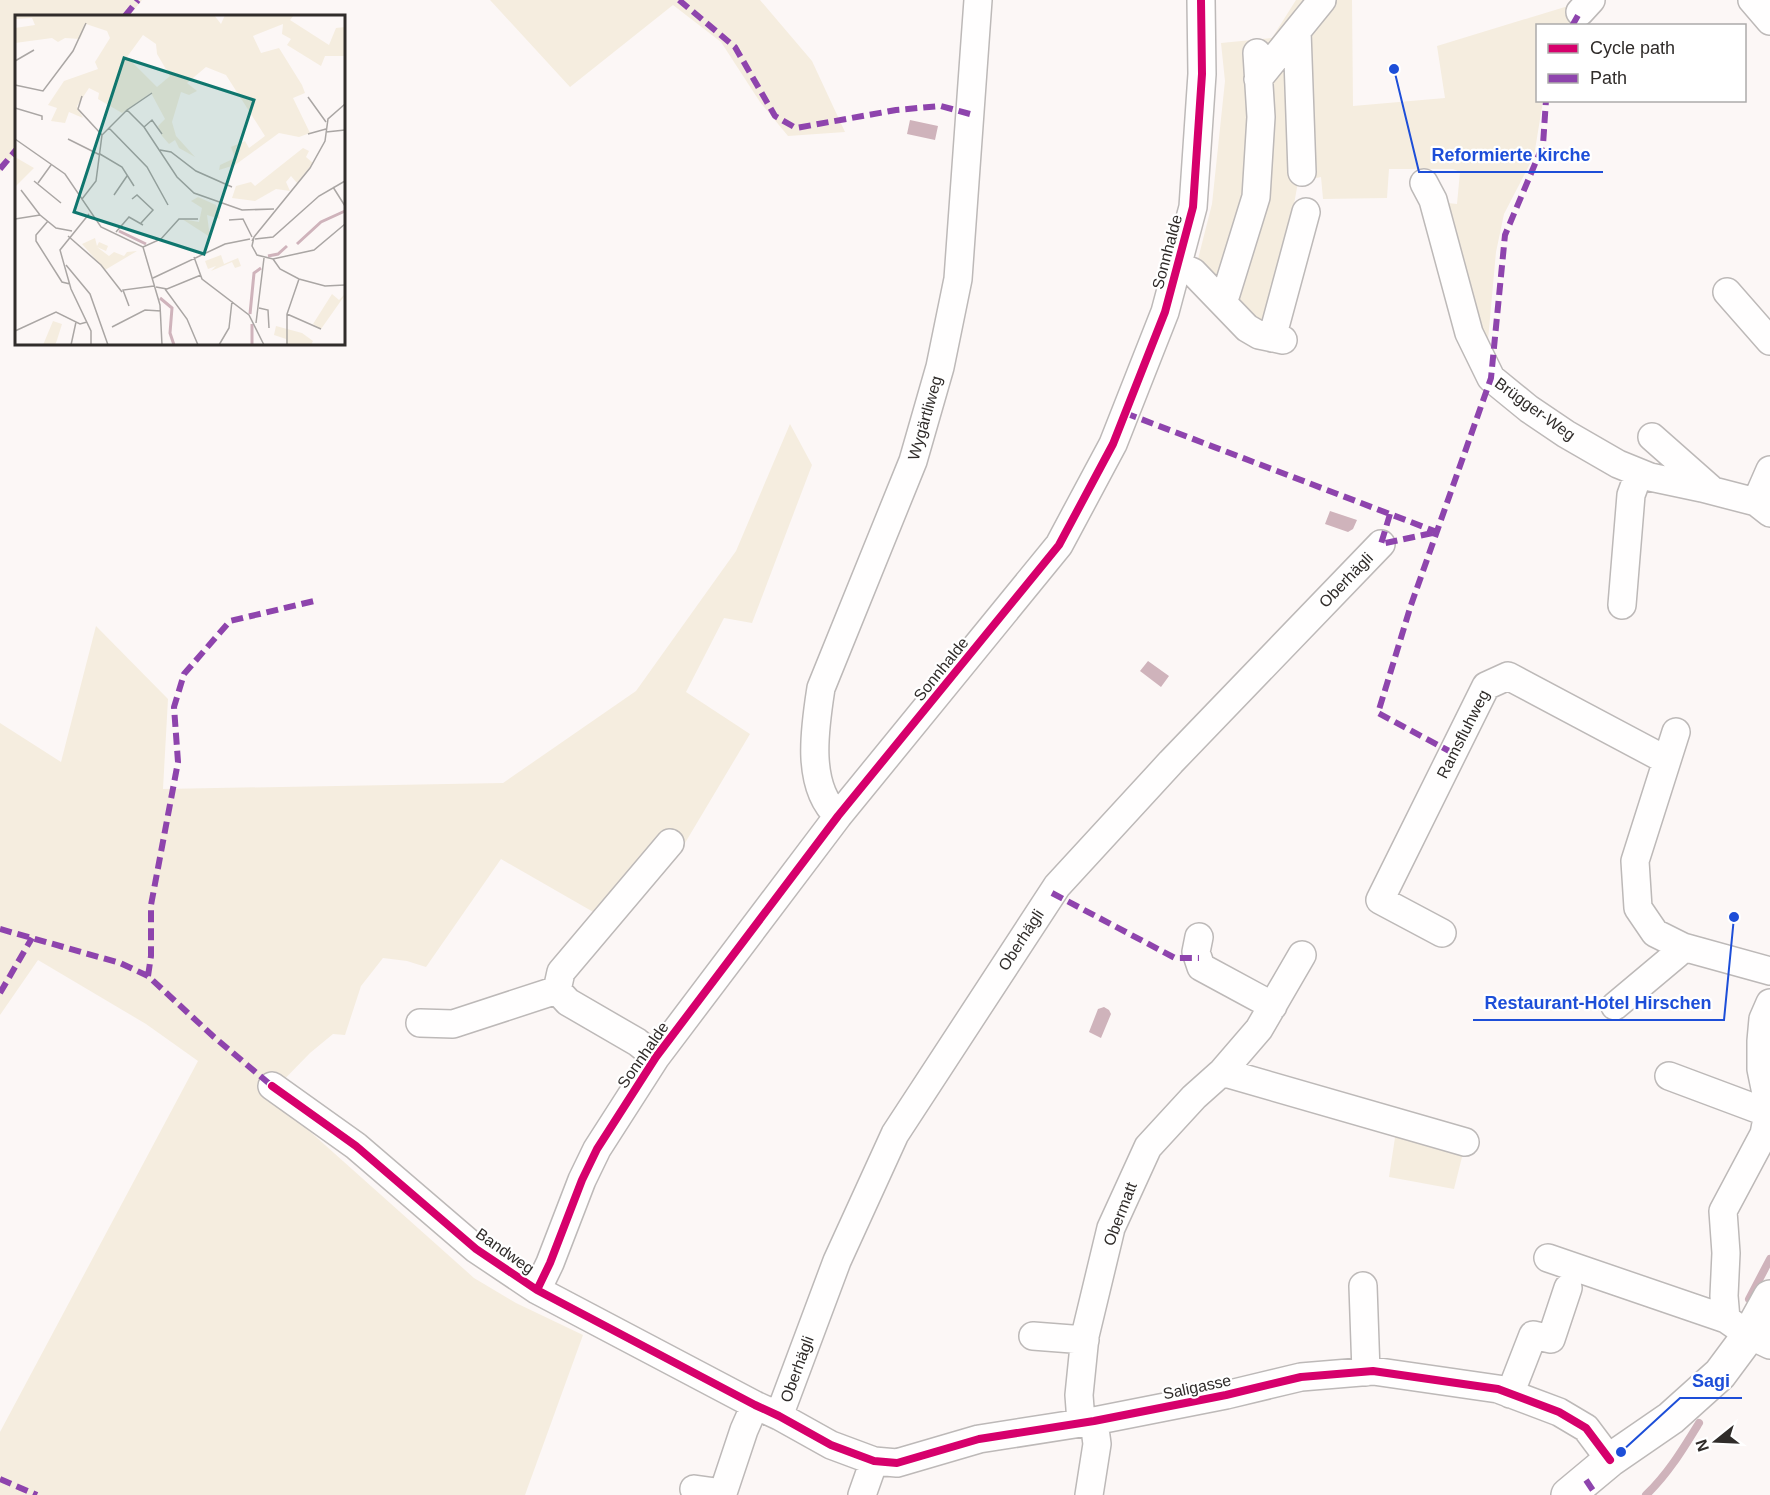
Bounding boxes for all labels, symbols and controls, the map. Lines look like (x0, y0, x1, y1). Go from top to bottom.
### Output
inset map (15, 15, 345, 345)
legend (1536, 24, 1746, 102)
text: Cycle path (1590, 38, 1675, 58)
text: Path (1590, 68, 1627, 88)
callout: Reformierte kirche (1419, 136, 1603, 172)
text: Reformierte kirche (1431, 145, 1591, 165)
street label: Sonnhalde (1149, 213, 1185, 291)
street label: Wygärtliweg (905, 374, 945, 462)
street label: Brügger-Weg (1492, 374, 1578, 444)
street label: Oberhägli (1316, 549, 1376, 611)
street label: Sonnhalde (910, 634, 972, 704)
street label: Ramsfluhweg (1433, 687, 1493, 781)
street label: Oberhägli (995, 906, 1047, 974)
callout: Restaurant-Hotel Hirschen (1473, 984, 1724, 1020)
text: Restaurant-Hotel Hirschen (1484, 993, 1712, 1013)
street label: Sonnhalde (614, 1019, 672, 1091)
street label: Obermatt (1100, 1179, 1140, 1248)
street label: Bandweg (473, 1225, 537, 1277)
street label: Oberhägli (777, 1333, 817, 1405)
callout: Sagi (1680, 1362, 1742, 1398)
street label: Saligasse (1161, 1371, 1233, 1403)
text: Sagi (1692, 1371, 1730, 1391)
north arrow (1686, 1411, 1746, 1471)
text: N (1692, 1437, 1712, 1454)

